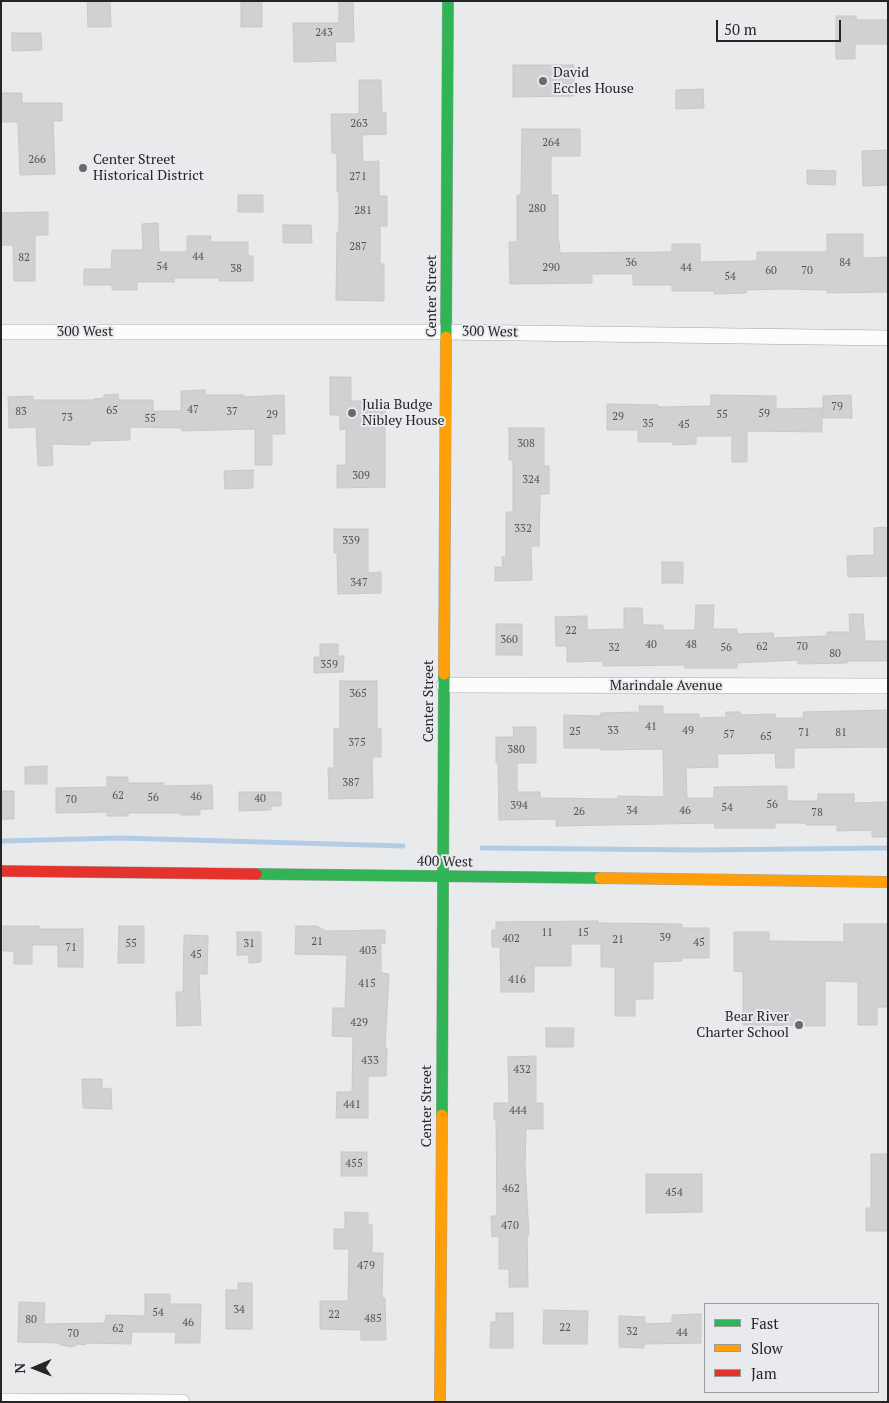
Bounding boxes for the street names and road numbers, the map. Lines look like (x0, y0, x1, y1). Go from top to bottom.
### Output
street label: Center Street (424, 255, 440, 337)
street label: 300 West (462, 323, 518, 341)
street label: 300 West (57, 324, 113, 340)
street label: Center Street (421, 660, 437, 742)
street label: Marindale Avenue (610, 678, 722, 694)
street label: 400 West (417, 853, 473, 871)
street label: Center Street (419, 1065, 435, 1147)

